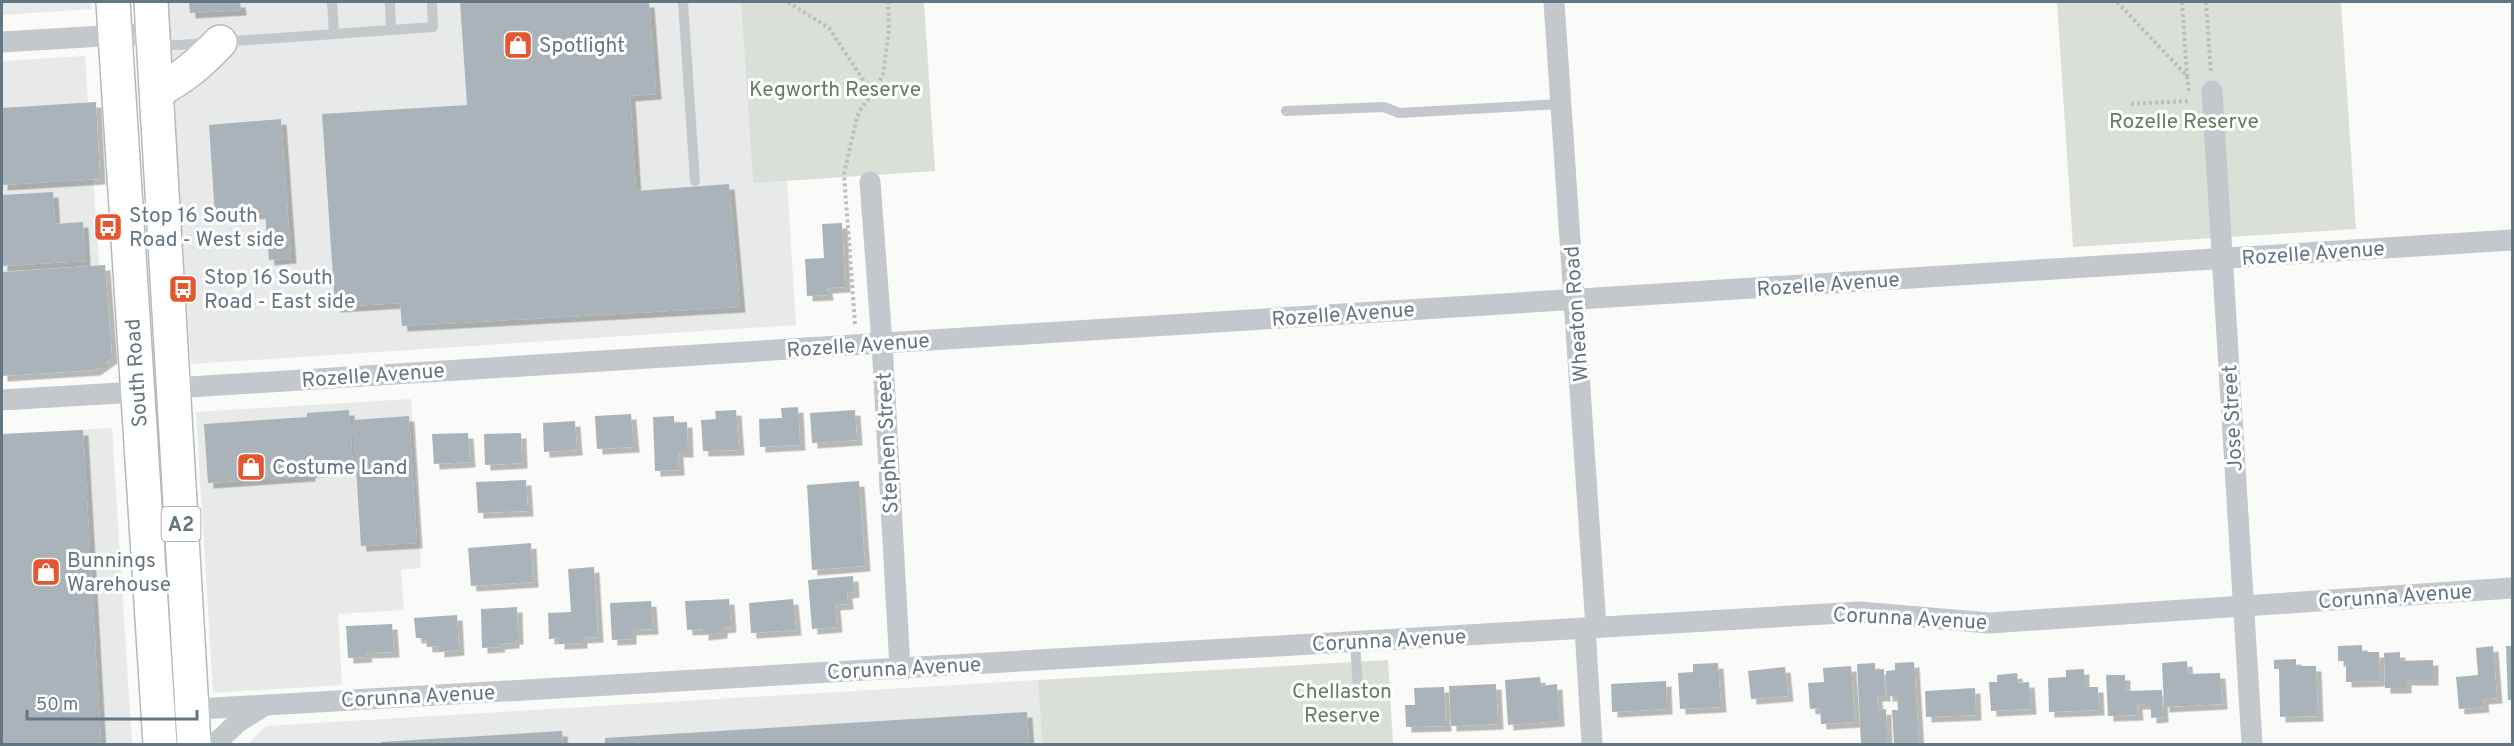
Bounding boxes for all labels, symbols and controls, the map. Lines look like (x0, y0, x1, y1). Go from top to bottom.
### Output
shop icon: Spotlight (502, 29, 534, 61)
place label: Spotlight (539, 33, 625, 60)
park label: Kegworth Reserve (749, 77, 921, 104)
park label: Rozelle Reserve (2109, 109, 2259, 136)
place label: Stop 16 South Road - West side (129, 203, 285, 254)
bus stop icon: Stop 16 South Road - West side (92, 211, 124, 243)
street label: Rozelle Avenue (2241, 236, 2385, 273)
street label: Wheaton Road (1559, 245, 1596, 383)
place label: Stop 16 South Road - East side (204, 265, 355, 316)
street label: Rozelle Avenue (1756, 267, 1900, 304)
bus stop icon: Stop 16 South Road - East side (167, 273, 199, 305)
street label: Rozelle Avenue (1271, 297, 1415, 334)
street label: South Road (120, 318, 155, 428)
street label: Rozelle Avenue (786, 328, 930, 365)
street label: Rozelle Avenue (301, 358, 445, 395)
street label: Jose Street (2217, 364, 2250, 472)
street label: Stephen Street (871, 371, 906, 514)
shop icon: Costume Land (235, 451, 267, 483)
place label: Costume Land (272, 455, 408, 482)
road number: A2 (162, 507, 201, 541)
place label: Bunnings Warehouse (67, 548, 171, 599)
shop icon: Bunnings Warehouse (30, 556, 62, 588)
street label: Corunna Avenue (2317, 579, 2473, 616)
street label: Corunna Avenue (1832, 602, 1988, 637)
street label: Corunna Avenue (1311, 624, 1467, 659)
street label: Corunna Avenue (826, 652, 982, 687)
park label: Chellaston Reserve (1292, 679, 1392, 730)
street label: Corunna Avenue (340, 680, 496, 715)
scale bar (27, 683, 196, 721)
text: 50 m (36, 694, 78, 717)

